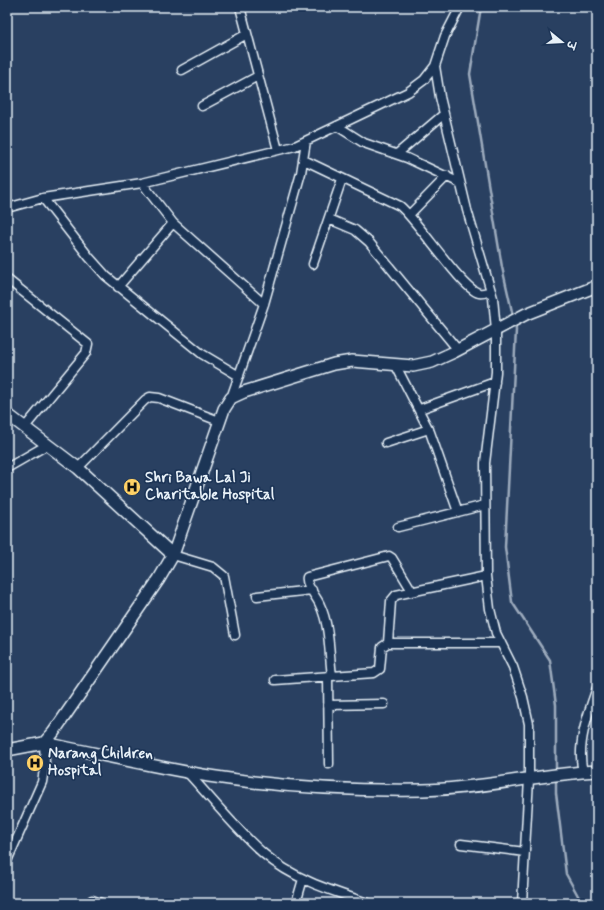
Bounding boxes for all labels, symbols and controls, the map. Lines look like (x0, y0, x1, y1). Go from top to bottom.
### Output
north arrow (542, 22, 582, 62)
text: उ (562, 38, 579, 52)
place label: Shri Bawa Lal Ji Charitable Hospital (145, 468, 275, 505)
hospital icon: Shri Bawa Lal Ji Charitable Hospital (122, 477, 142, 497)
place label: Narang Children Hospital (48, 744, 153, 781)
hospital icon: Narang Children Hospital (25, 753, 45, 773)

